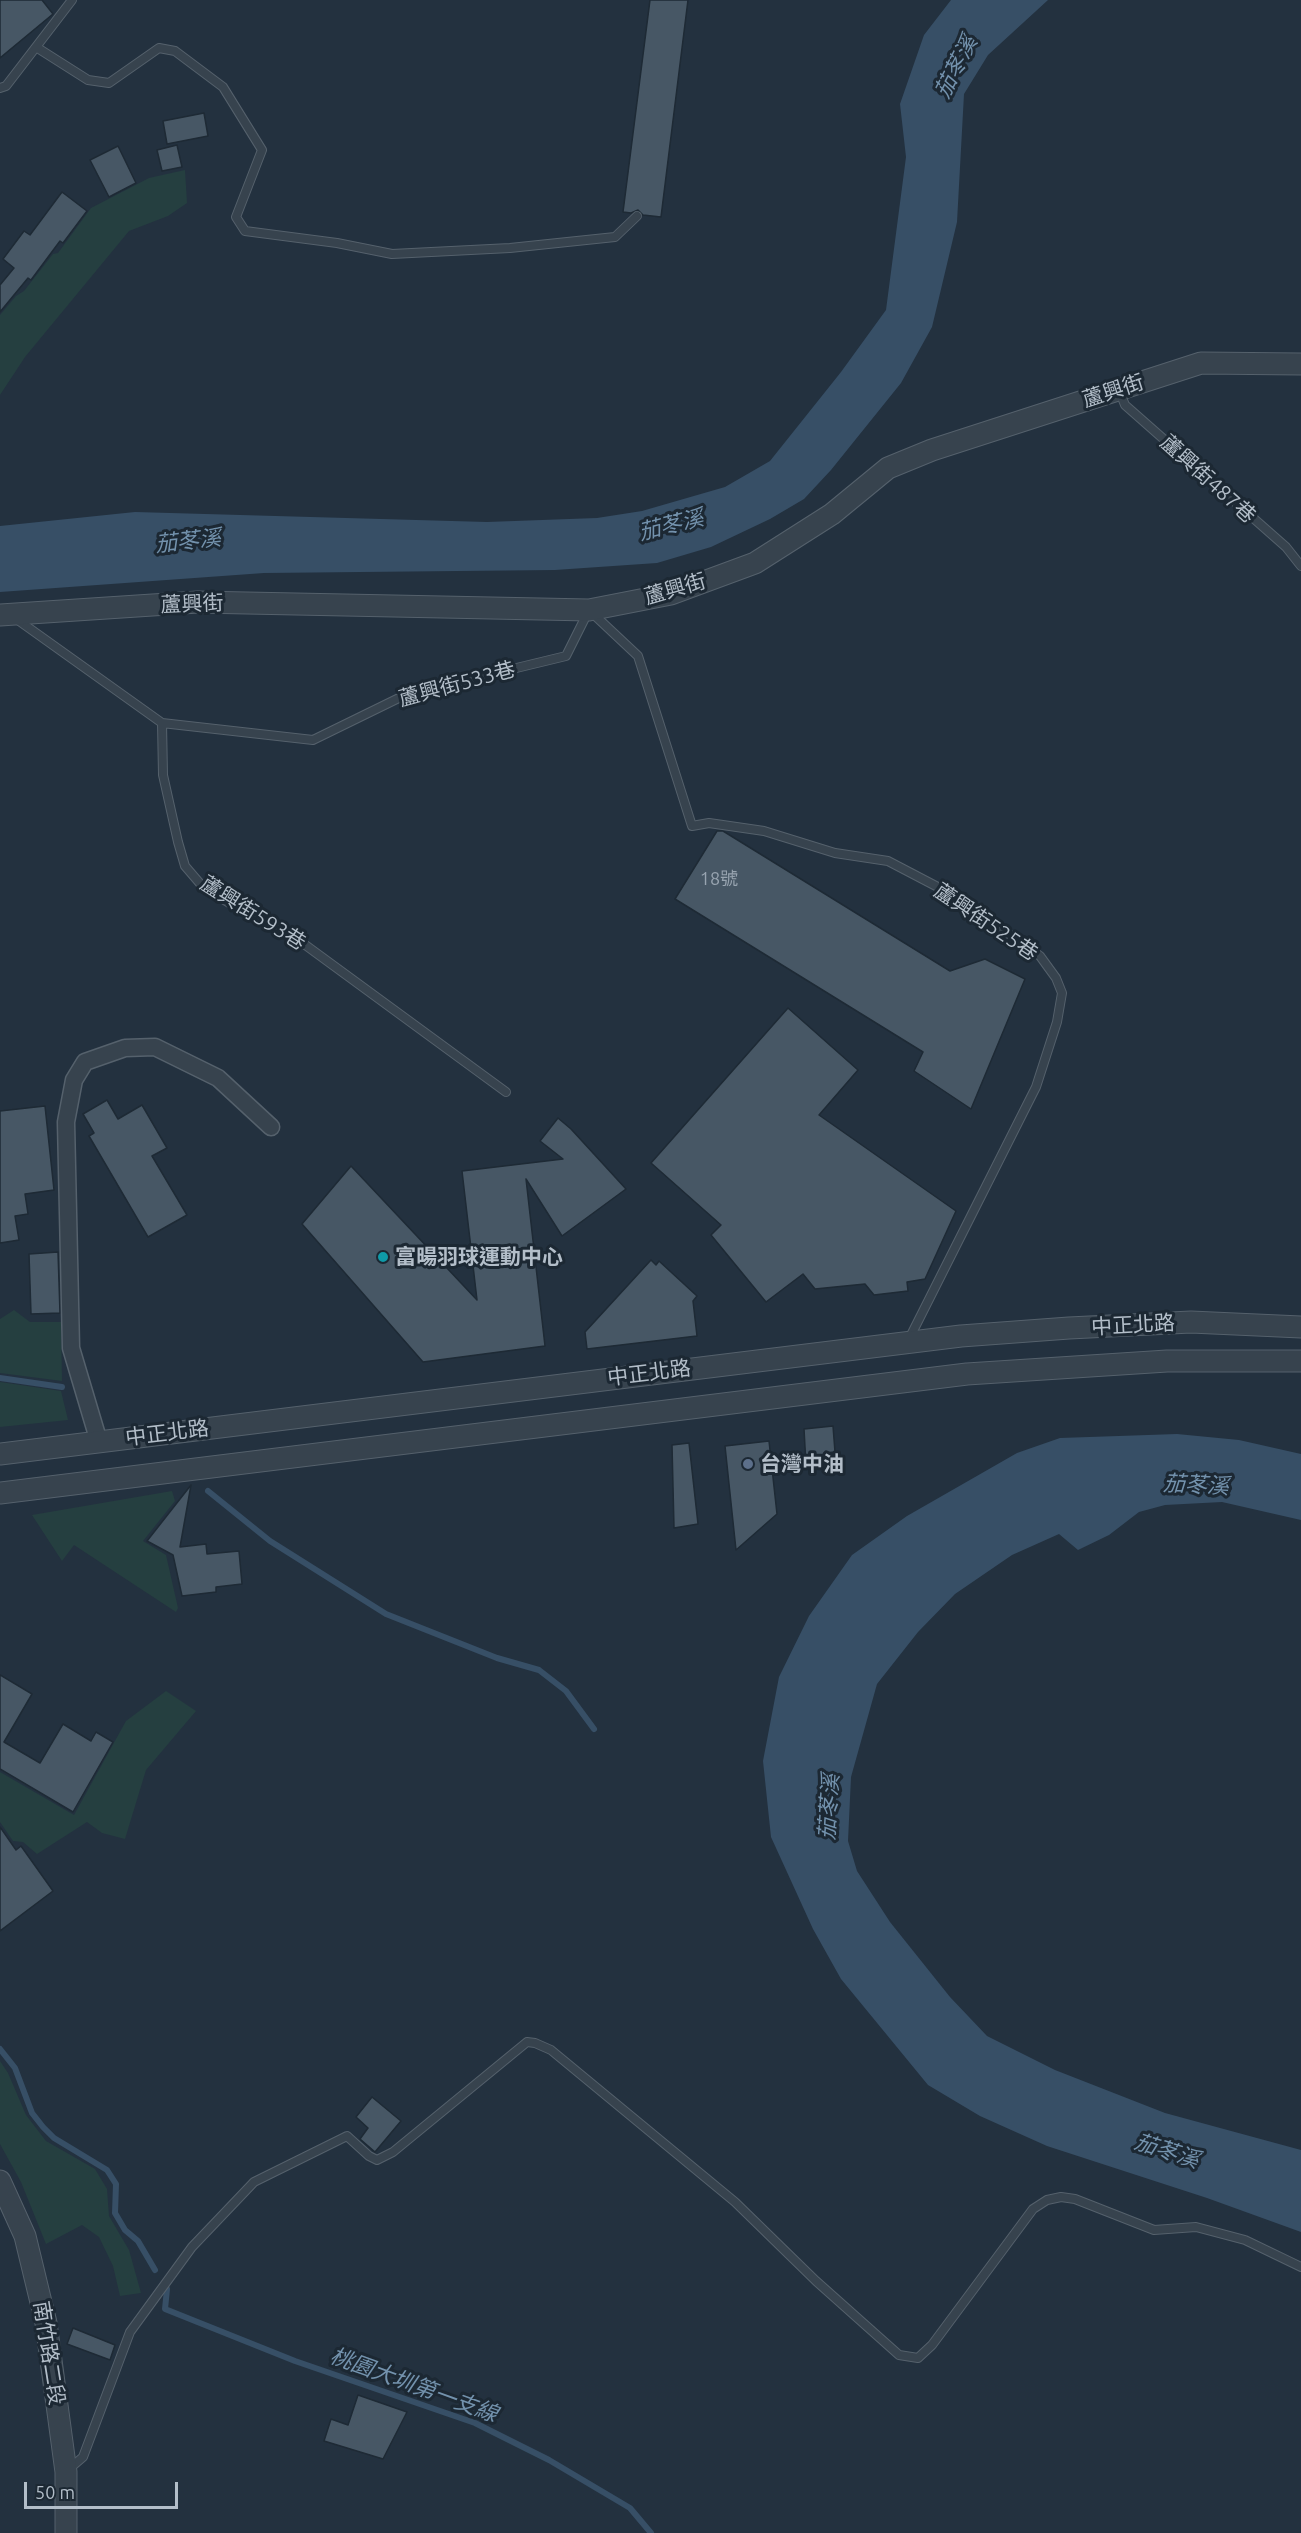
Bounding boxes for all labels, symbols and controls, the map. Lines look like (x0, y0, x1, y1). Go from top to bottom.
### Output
water label: 茄苳溪 (929, 32, 983, 102)
street label: 蘆興街 (1079, 369, 1147, 413)
street label: 蘆興街487巷 (1155, 430, 1261, 528)
water label: 茄苳溪 (636, 504, 706, 546)
water label: 茄苳溪 (154, 524, 222, 558)
street label: 蘆興街 (641, 568, 709, 610)
street label: 蘆興街 (160, 590, 224, 618)
street label: 蘆興街533巷 (396, 656, 518, 712)
house number: 18號 (700, 868, 738, 890)
street label: 蘆興街593巷 (196, 871, 310, 955)
street label: 蘆興街525巷 (929, 878, 1043, 966)
place label: 富暘羽球運動中心 (395, 1244, 563, 1270)
marker: 富暘羽球運動中心 (376, 1250, 390, 1264)
street label: 中正北路 (1090, 1310, 1176, 1340)
street label: 中正北路 (606, 1355, 692, 1391)
street label: 中正北路 (124, 1415, 210, 1451)
place label: 台灣中油 (760, 1451, 844, 1477)
marker: 台灣中油 (741, 1457, 755, 1471)
water label: 茄苳溪 (1162, 1470, 1230, 1500)
water label: 茄苳溪 (814, 1773, 844, 1841)
water label: 茄苳溪 (1132, 2128, 1202, 2174)
street label: 南竹路二段 (28, 2299, 70, 2407)
water label: 桃園大圳第一支線 (327, 2342, 501, 2428)
scale bar (27, 2470, 182, 2508)
text: 50 m (35, 2482, 75, 2502)

